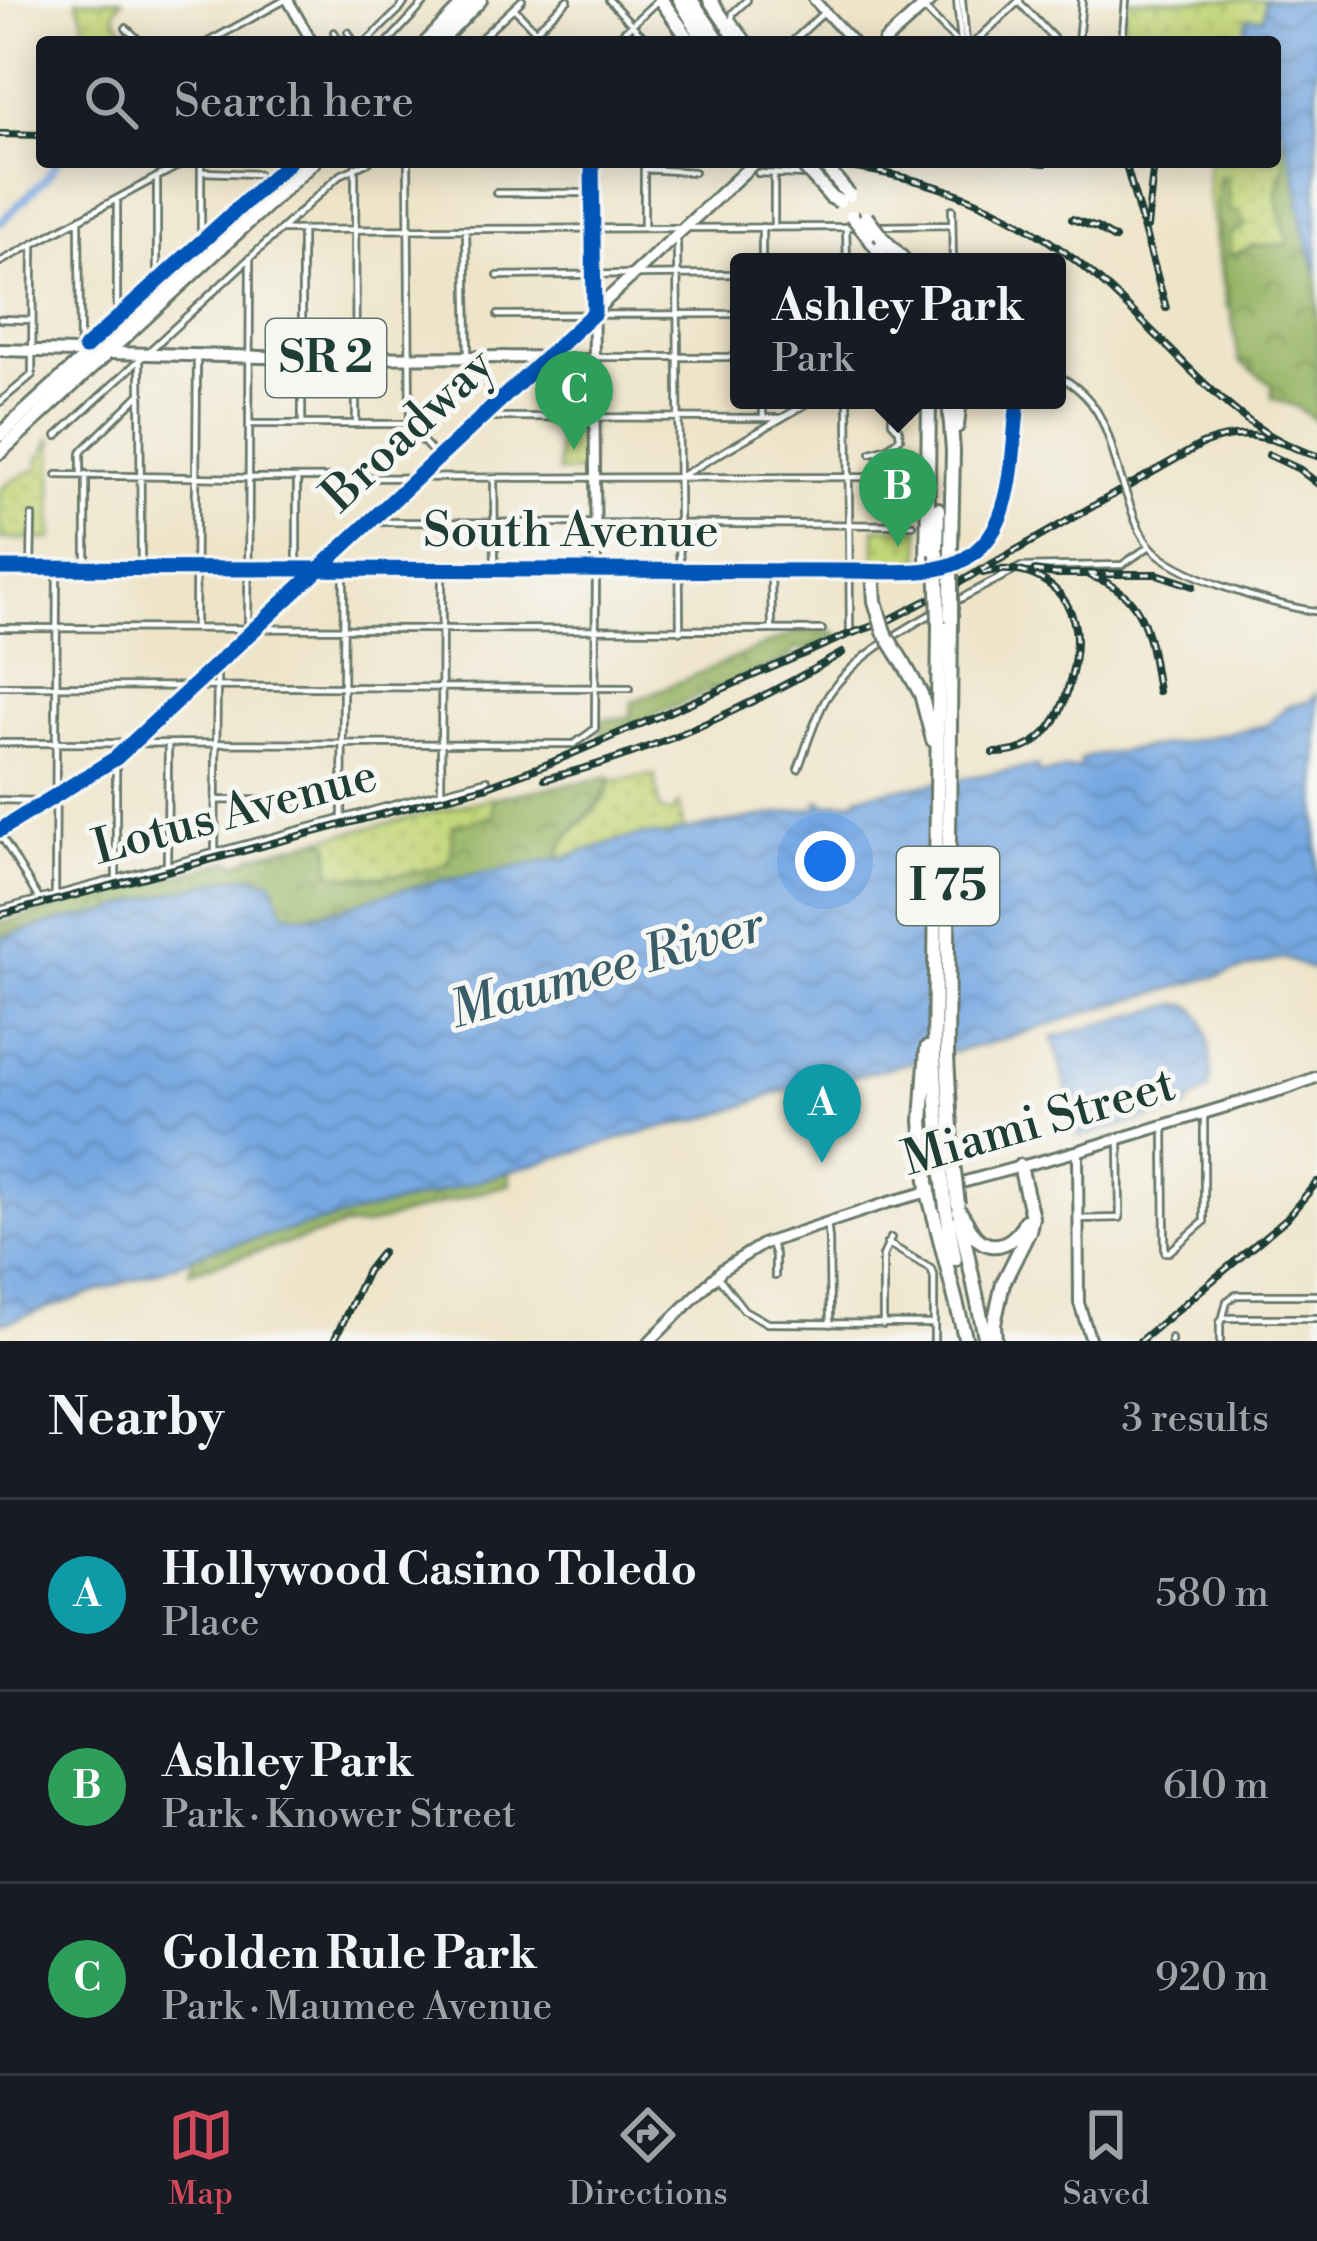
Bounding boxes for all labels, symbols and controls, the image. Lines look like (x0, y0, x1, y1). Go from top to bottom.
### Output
search box (36, 36, 1281, 168)
icon: search (78, 69, 144, 135)
text: Search here (174, 74, 414, 131)
popup (730, 253, 1066, 409)
text: Ashley Park (772, 278, 1024, 335)
road number: SR 2 (266, 319, 386, 397)
text: Park (772, 335, 853, 384)
street label: Broadway (310, 336, 508, 526)
pin: C (535, 351, 613, 450)
pin: B (859, 448, 937, 547)
street label: South Avenue (423, 502, 719, 562)
street label: Lotus Avenue (86, 746, 384, 880)
your location (795, 831, 855, 891)
road number: I 75 (897, 847, 999, 925)
water label: Maumee River (442, 893, 773, 1044)
street label: Miami Street (896, 1055, 1182, 1191)
pin: A (783, 1064, 861, 1163)
text: Nearby (48, 1387, 224, 1451)
text: 3 results (1121, 1395, 1269, 1444)
text: Hollywood Casino Toledo (162, 1542, 697, 1599)
text: A (73, 1570, 101, 1619)
text: 580 m (1156, 1570, 1269, 1619)
text: Place (162, 1599, 259, 1648)
text: Ashley Park (162, 1734, 414, 1791)
text: B (72, 1762, 102, 1811)
text: 610 m (1163, 1762, 1269, 1811)
text: Park · Knower Street (162, 1791, 516, 1840)
text: Golden Rule Park (162, 1926, 537, 1983)
text: C (73, 1954, 101, 2003)
text: 920 m (1155, 1954, 1269, 2003)
text: Park · Maumee Avenue (162, 1983, 552, 2032)
tab: Map (168, 2102, 234, 2215)
tab: Directions (569, 2102, 728, 2215)
tab: Saved (1063, 2102, 1149, 2215)

